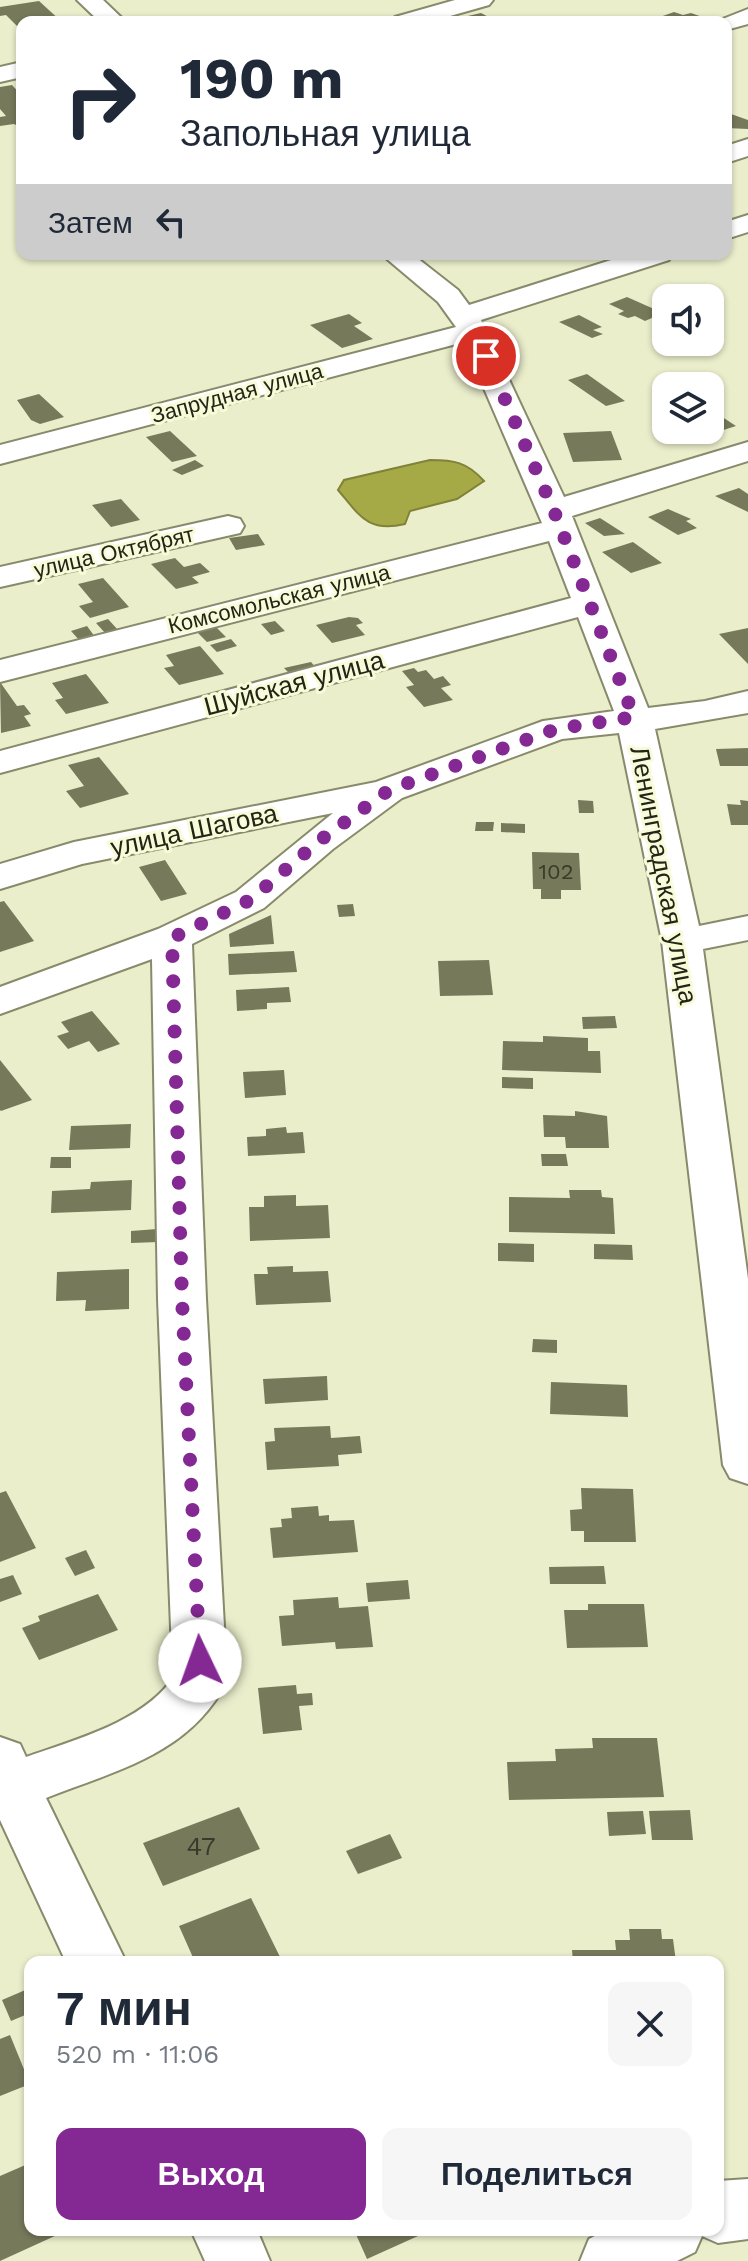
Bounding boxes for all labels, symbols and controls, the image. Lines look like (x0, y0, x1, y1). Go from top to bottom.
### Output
text: 190 m (180, 46, 343, 112)
icon: right (48, 48, 152, 152)
text: Запольная улица (180, 113, 471, 155)
icon: left (149, 200, 193, 244)
text: Затем (48, 205, 133, 240)
map controls (652, 284, 724, 444)
button: sound (652, 284, 724, 356)
pin (452, 322, 520, 390)
icon: arrive (464, 334, 508, 378)
street label: Запрудная улица (148, 358, 326, 428)
button: layers (652, 372, 724, 444)
street label: улица Октябрят (32, 521, 196, 583)
street label: Комсомольская улица (165, 559, 393, 639)
street label: Шуйская улица (201, 644, 388, 721)
street label: Ленинградская улица (624, 743, 704, 1007)
street label: улица Шагова (108, 798, 281, 862)
house number: 102 (538, 859, 574, 884)
position arrow (158, 1619, 242, 1703)
house number: 47 (186, 1831, 216, 1861)
text: 7 мин (56, 1980, 192, 2037)
button: close (608, 1982, 692, 2066)
text: 520 m · 11:06 (56, 2039, 219, 2069)
button: Выход (56, 2128, 366, 2220)
button: Поделиться (382, 2128, 692, 2220)

